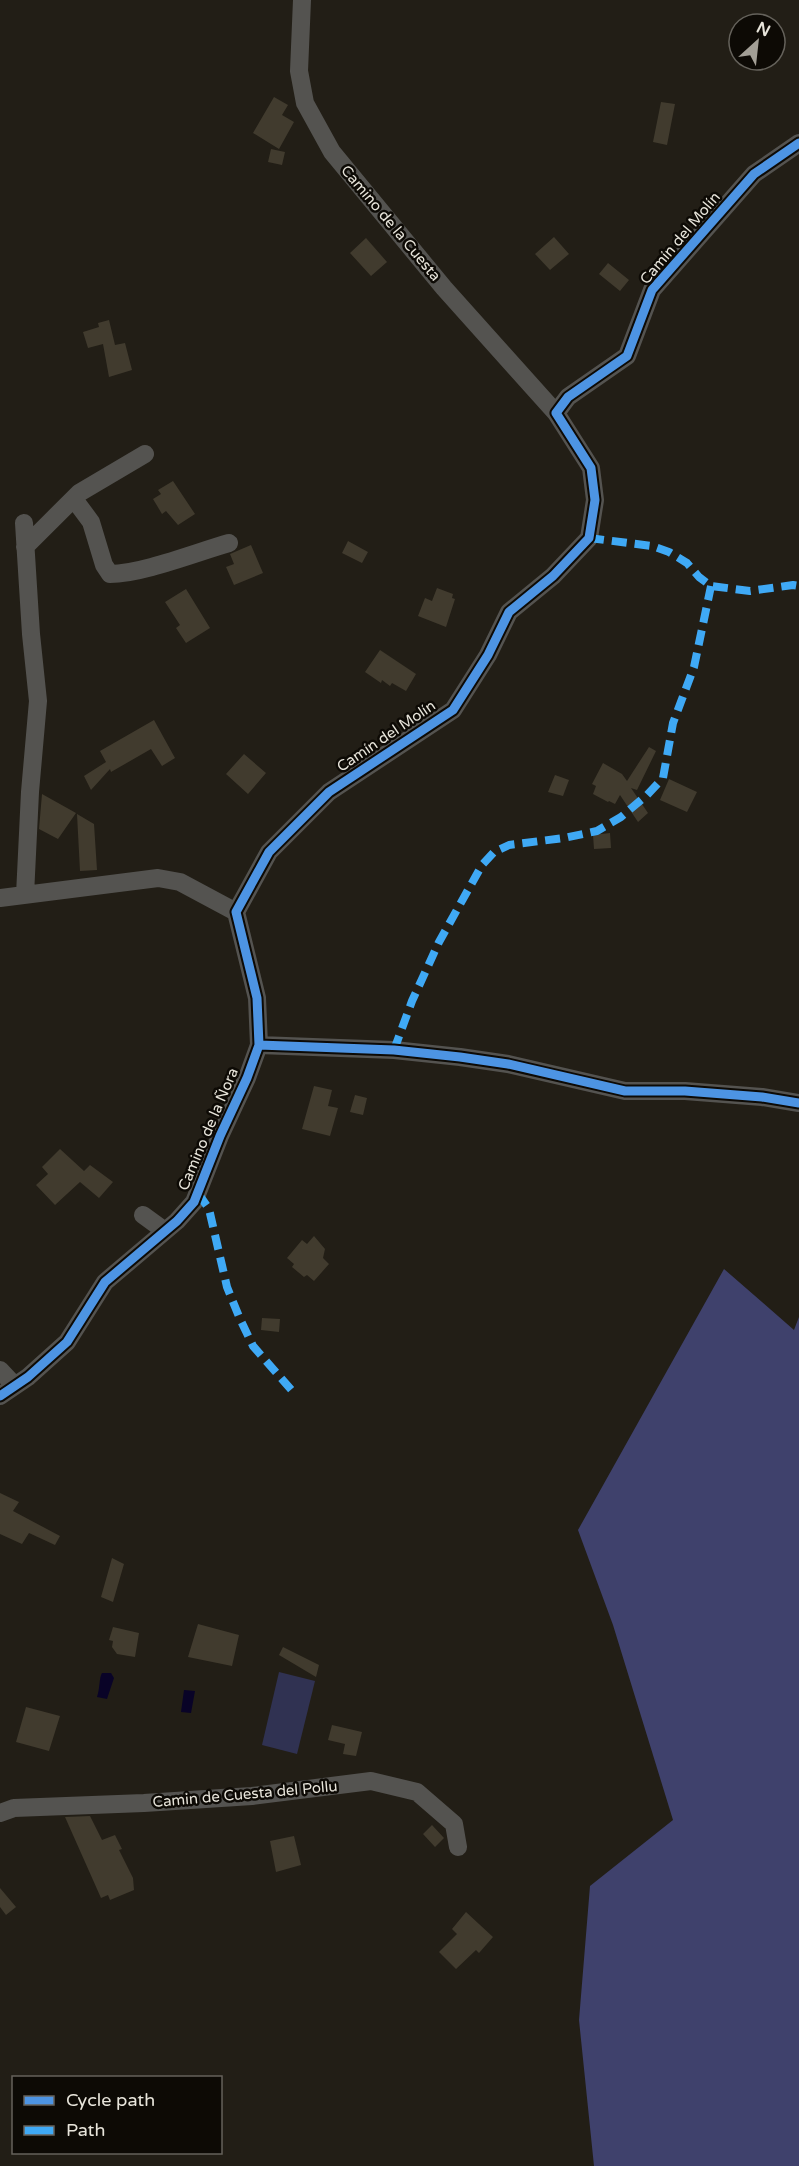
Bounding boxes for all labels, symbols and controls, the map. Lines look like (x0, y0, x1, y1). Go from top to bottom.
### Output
north arrow (727, 12, 787, 72)
text: N (753, 18, 774, 41)
street label: Camino de la Cuesta (337, 161, 445, 285)
street label: Camín del Molín (636, 188, 724, 288)
street label: Camín del Molín (333, 696, 439, 776)
street label: Camino de la Ñora (174, 1065, 242, 1193)
street label: Camin de Cuesta del Pollu (152, 1777, 338, 1811)
legend (12, 2076, 222, 2154)
text: Cycle path (66, 2089, 155, 2111)
text: Path (66, 2119, 105, 2141)

